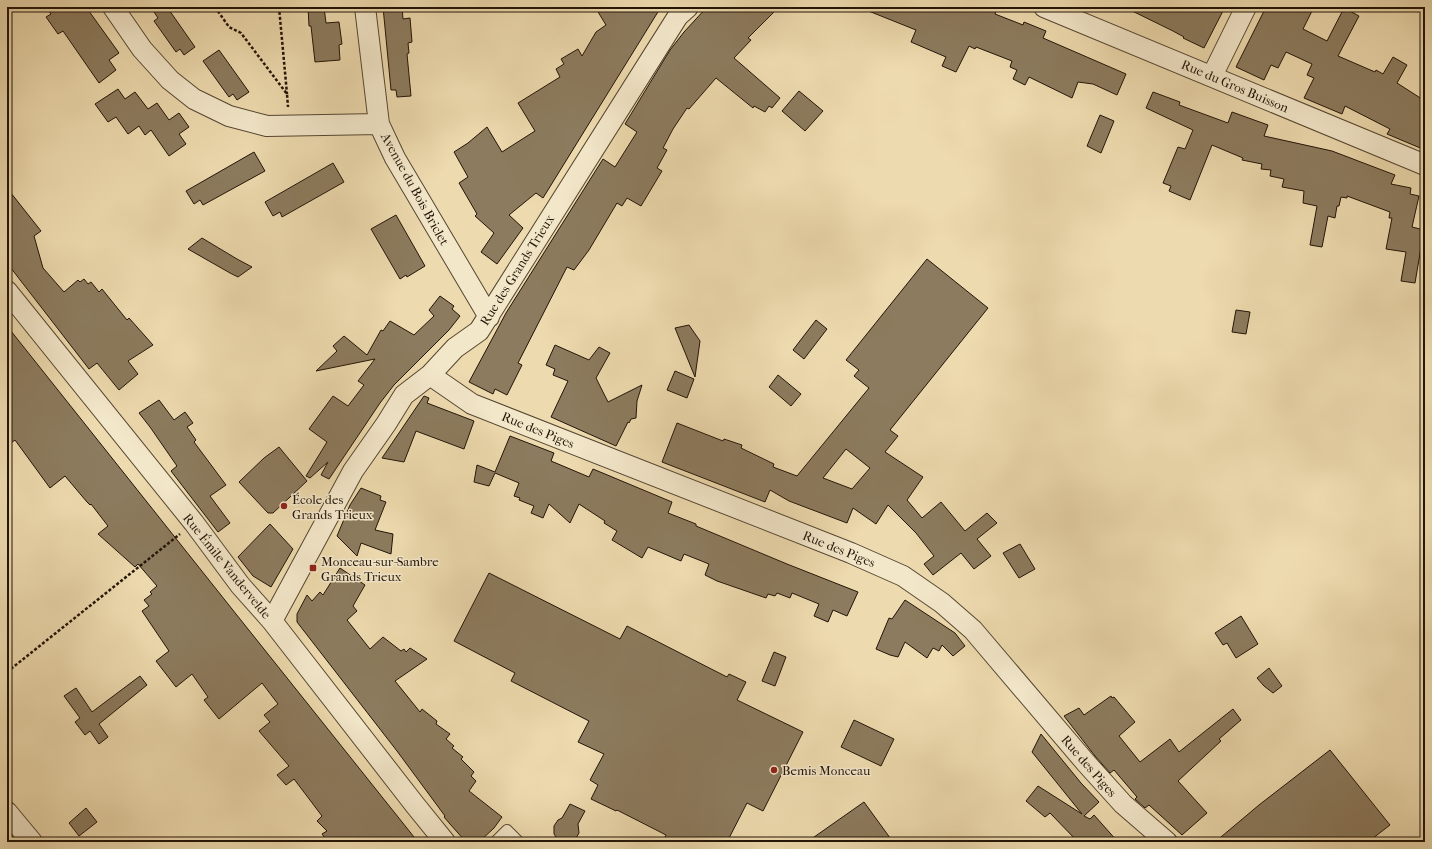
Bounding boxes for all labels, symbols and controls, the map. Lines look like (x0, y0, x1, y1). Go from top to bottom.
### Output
street label: Rue du Gros Buisson (1179, 57, 1291, 116)
street label: Avenue du Bois Briclet (377, 129, 452, 248)
street label: Rue des Grands Trieux (477, 212, 557, 328)
street label: Rue des Piges (500, 409, 577, 451)
place label: École des Grands Trieux (292, 492, 373, 522)
marker: École des Grands Trieux (279, 501, 289, 511)
street label: Rue Émile Vandervelde (180, 510, 274, 622)
street label: Rue des Piges (801, 528, 878, 570)
place label: Monceau-sur-Sambre Grands Trieux (321, 554, 439, 584)
marker: Monceau-sur-Sambre Grands Trieux (308, 563, 318, 573)
street label: Rue des Piges (1058, 732, 1120, 800)
place label: Bemis Monceau (782, 763, 871, 778)
marker: Bemis Monceau (769, 765, 779, 775)

